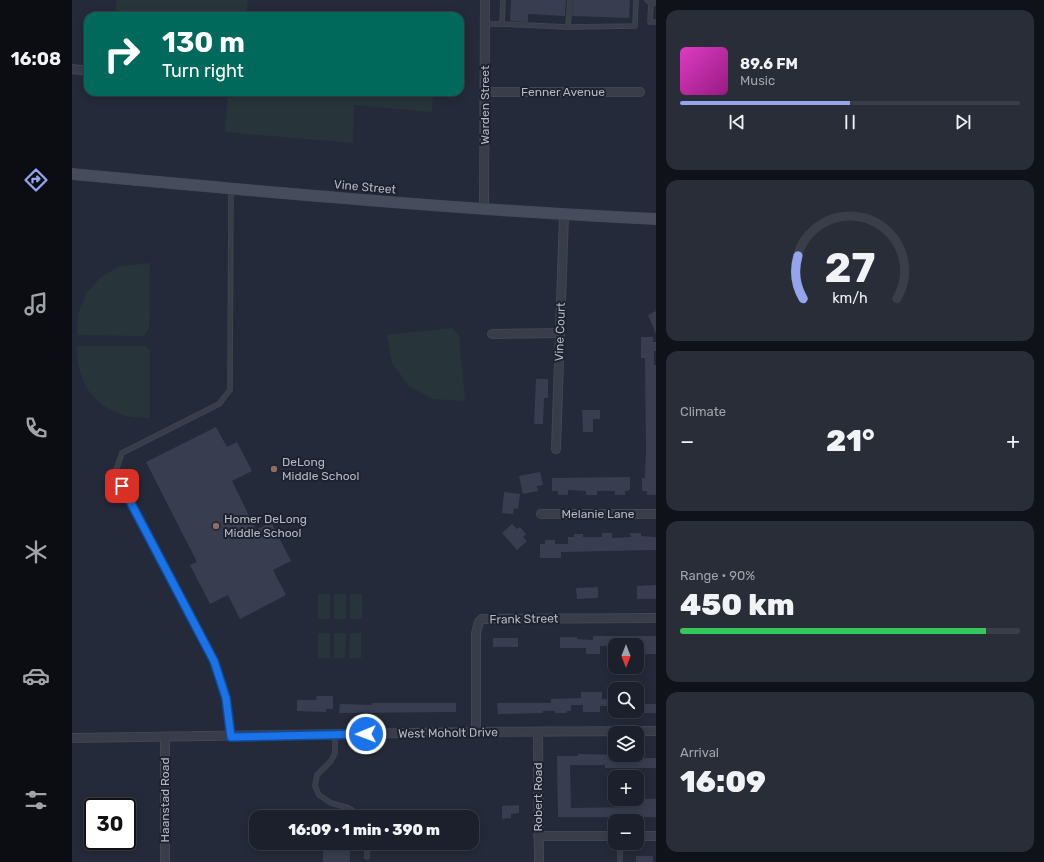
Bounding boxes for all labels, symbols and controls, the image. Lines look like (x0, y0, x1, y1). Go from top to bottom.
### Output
text: 130 m (162, 26, 245, 59)
icon: right (96, 28, 148, 80)
text: 16:08 (11, 48, 61, 70)
text: 89.6 FM (740, 55, 798, 73)
text: Turn right (162, 60, 244, 82)
street label: Warden Street (478, 65, 492, 145)
text: Music (740, 73, 775, 88)
street label: Fenner Avenue (521, 85, 605, 99)
icon: previous (726, 111, 748, 133)
icon: pause (839, 111, 861, 133)
icon: next (952, 111, 974, 133)
icon: directions (22, 166, 50, 194)
street label: Vine Street (333, 177, 397, 197)
text: 27 (825, 242, 875, 291)
text: km/h (832, 289, 868, 306)
icon: music (22, 290, 50, 318)
street label: Vine Court (552, 302, 568, 362)
text: Climate (680, 404, 726, 419)
icon: phone (22, 414, 50, 442)
text: 21° (826, 423, 875, 459)
text: − (680, 428, 694, 455)
text: + (1006, 428, 1020, 455)
place label: DeLong Middle School (282, 455, 359, 483)
marker: DeLong Middle School (269, 464, 279, 474)
pin (105, 469, 139, 503)
icon: arrive (111, 475, 133, 497)
street label: Melanie Lane (562, 507, 635, 521)
place label: Homer DeLong Middle School (224, 512, 307, 540)
marker: Homer DeLong Middle School (211, 521, 221, 531)
icon: climate (22, 538, 50, 566)
text: Range · 90% (680, 568, 755, 583)
text: 450 km (680, 587, 795, 623)
street label: Frank Street (489, 611, 559, 627)
north arrow (608, 638, 644, 674)
map controls (608, 638, 644, 850)
icon: car (22, 662, 50, 690)
button: search (608, 682, 644, 718)
position arrow (345, 713, 387, 755)
street label: West Moholt Drive (398, 725, 498, 741)
button: layers (608, 726, 644, 762)
text: Arrival (680, 745, 719, 760)
street label: Haanstad Road (158, 757, 172, 843)
street label: Robert Road (531, 762, 545, 832)
text: 16:09 (680, 764, 766, 800)
button: + (608, 770, 644, 806)
icon: filters (22, 786, 50, 814)
speed limit sign: 30 (84, 798, 136, 850)
button: − (608, 814, 644, 850)
text: 16:09 · 1 min · 390 m (288, 821, 440, 839)

